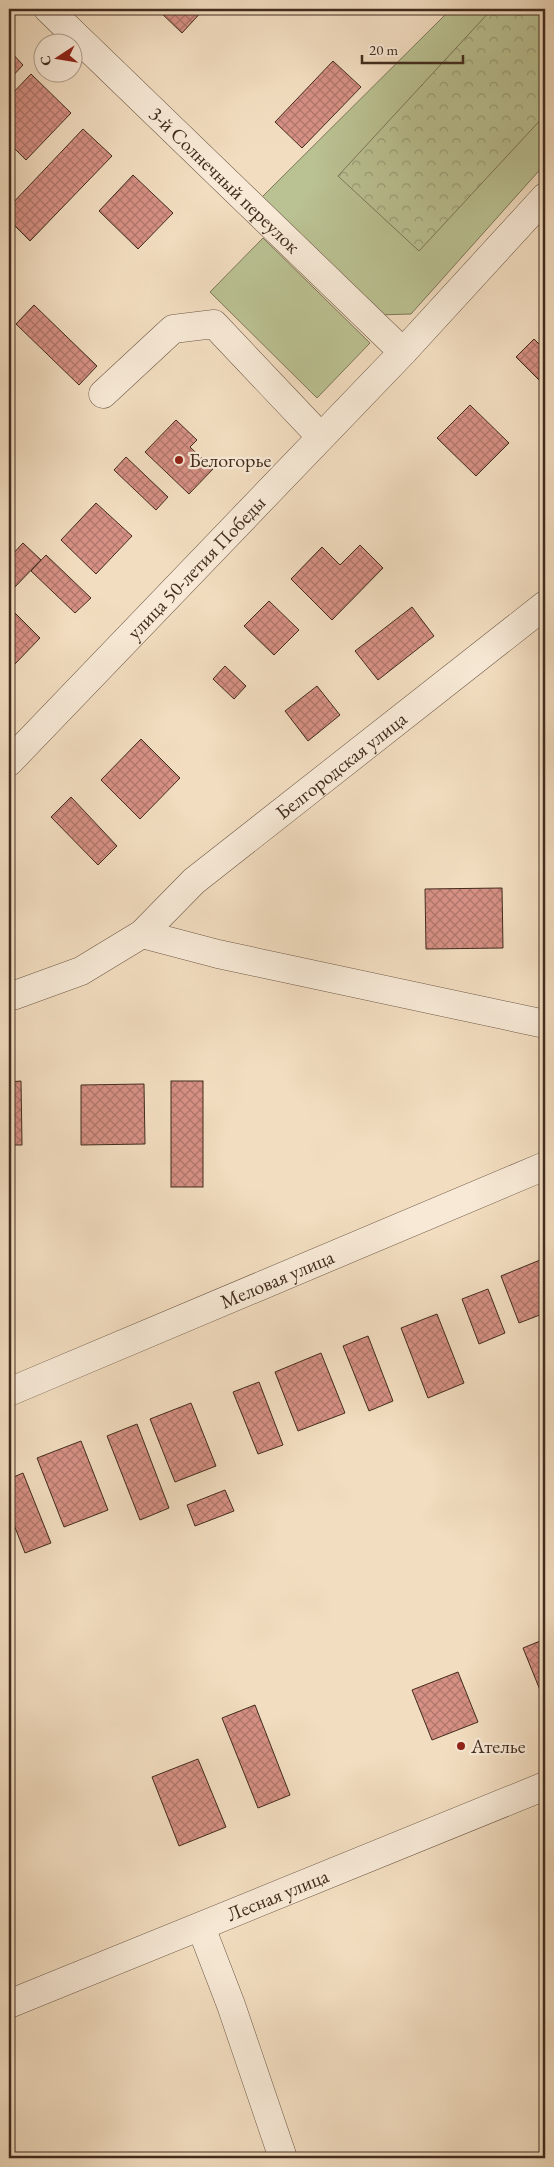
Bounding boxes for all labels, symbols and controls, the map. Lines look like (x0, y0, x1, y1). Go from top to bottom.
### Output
north arrow (32, 32, 82, 82)
scale bar (362, 32, 463, 64)
text: 20 m (369, 40, 398, 59)
text: С (35, 54, 55, 67)
street label: 3-й Солнечный переулок (144, 101, 306, 259)
place label: Белогорье (189, 447, 271, 473)
marker: Белогорье (173, 454, 185, 466)
street label: улица 50-летия Победы (121, 490, 271, 645)
street label: Белгородская улица (270, 706, 412, 825)
street label: Меловая улица (216, 1243, 338, 1314)
place label: Ателье (470, 1733, 526, 1759)
marker: Ателье (455, 1740, 467, 1752)
street label: Лесная улица (223, 1862, 332, 1927)

